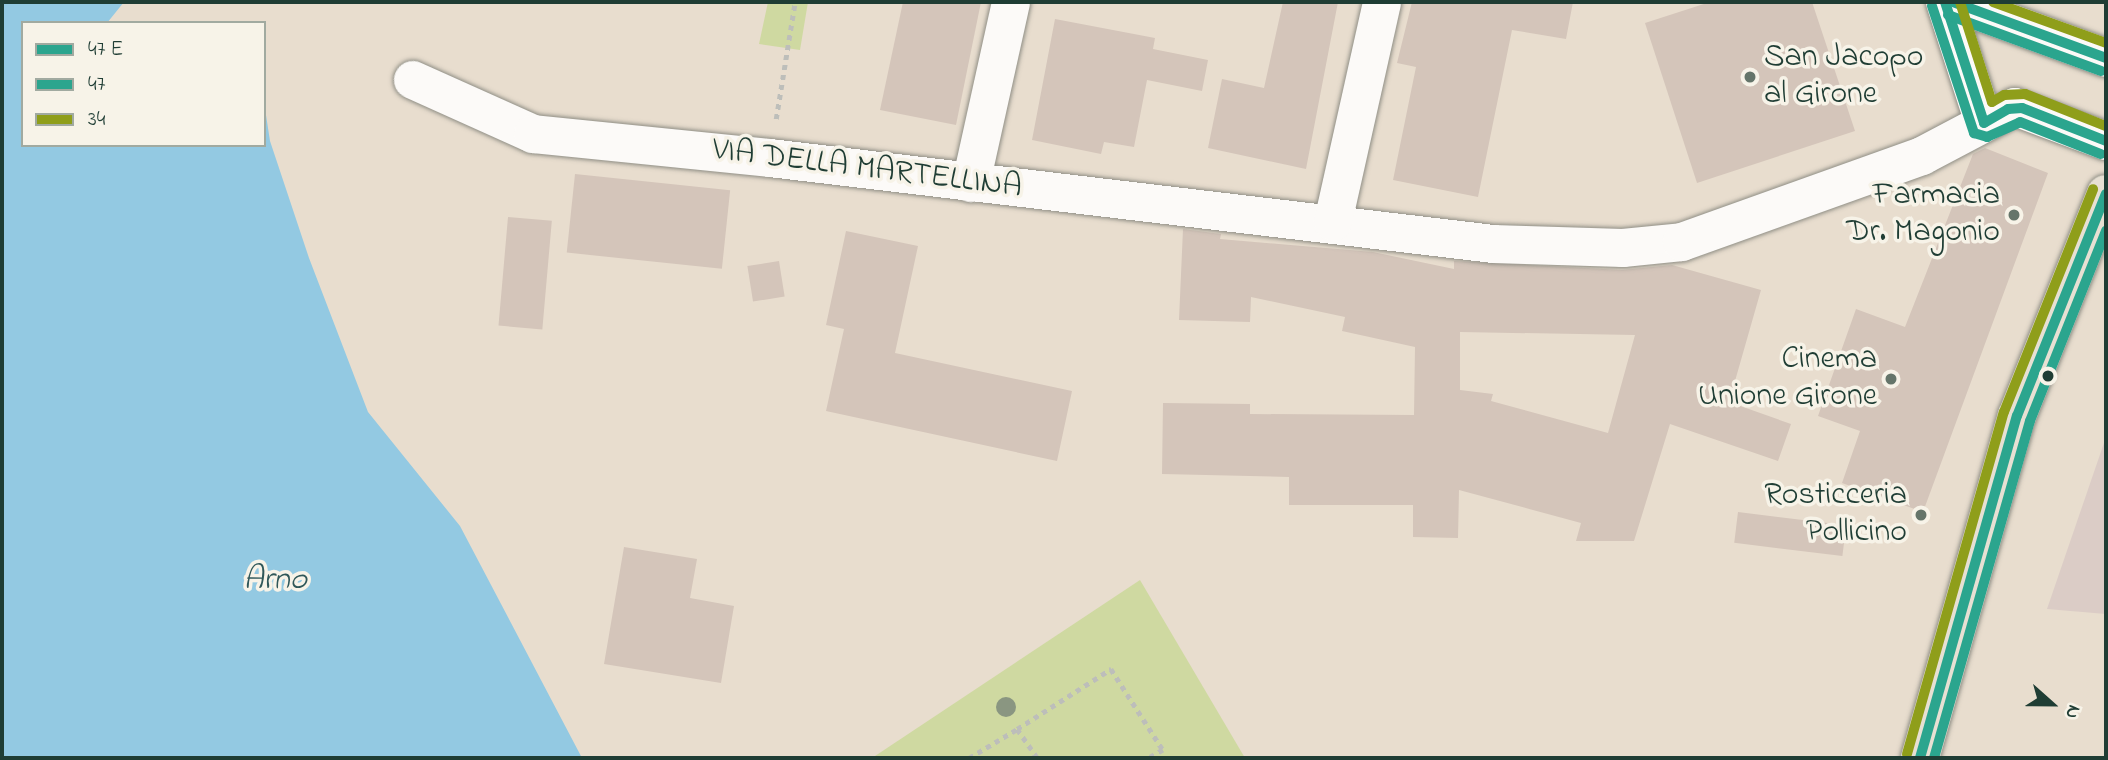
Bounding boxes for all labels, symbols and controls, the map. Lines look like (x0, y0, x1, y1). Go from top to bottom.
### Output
legend (21, 21, 266, 147)
text: 47 E (88, 35, 123, 65)
place label: San Jacopo al Girone (1764, 40, 1923, 115)
marker: San Jacopo al Girone (1742, 69, 1758, 85)
text: 47 (88, 70, 105, 100)
text: 34 (88, 105, 105, 135)
street label: VIA DELLA MARTELLINA (710, 132, 1024, 208)
place label: Farmacia Dr. Magonio (1846, 178, 2000, 253)
marker: Farmacia Dr. Magonio (2006, 207, 2022, 223)
place label: Cinema Unione Girone (1698, 342, 1877, 417)
unlabelled marker (2041, 369, 2055, 383)
marker: Cinema Unione Girone (1883, 371, 1899, 387)
place label: Rosticceria Pollicino (1764, 478, 1907, 553)
marker: Rosticceria Pollicino (1913, 507, 1929, 523)
water label: Arno (243, 561, 307, 601)
north arrow (2017, 669, 2087, 739)
text: N (2057, 701, 2087, 723)

